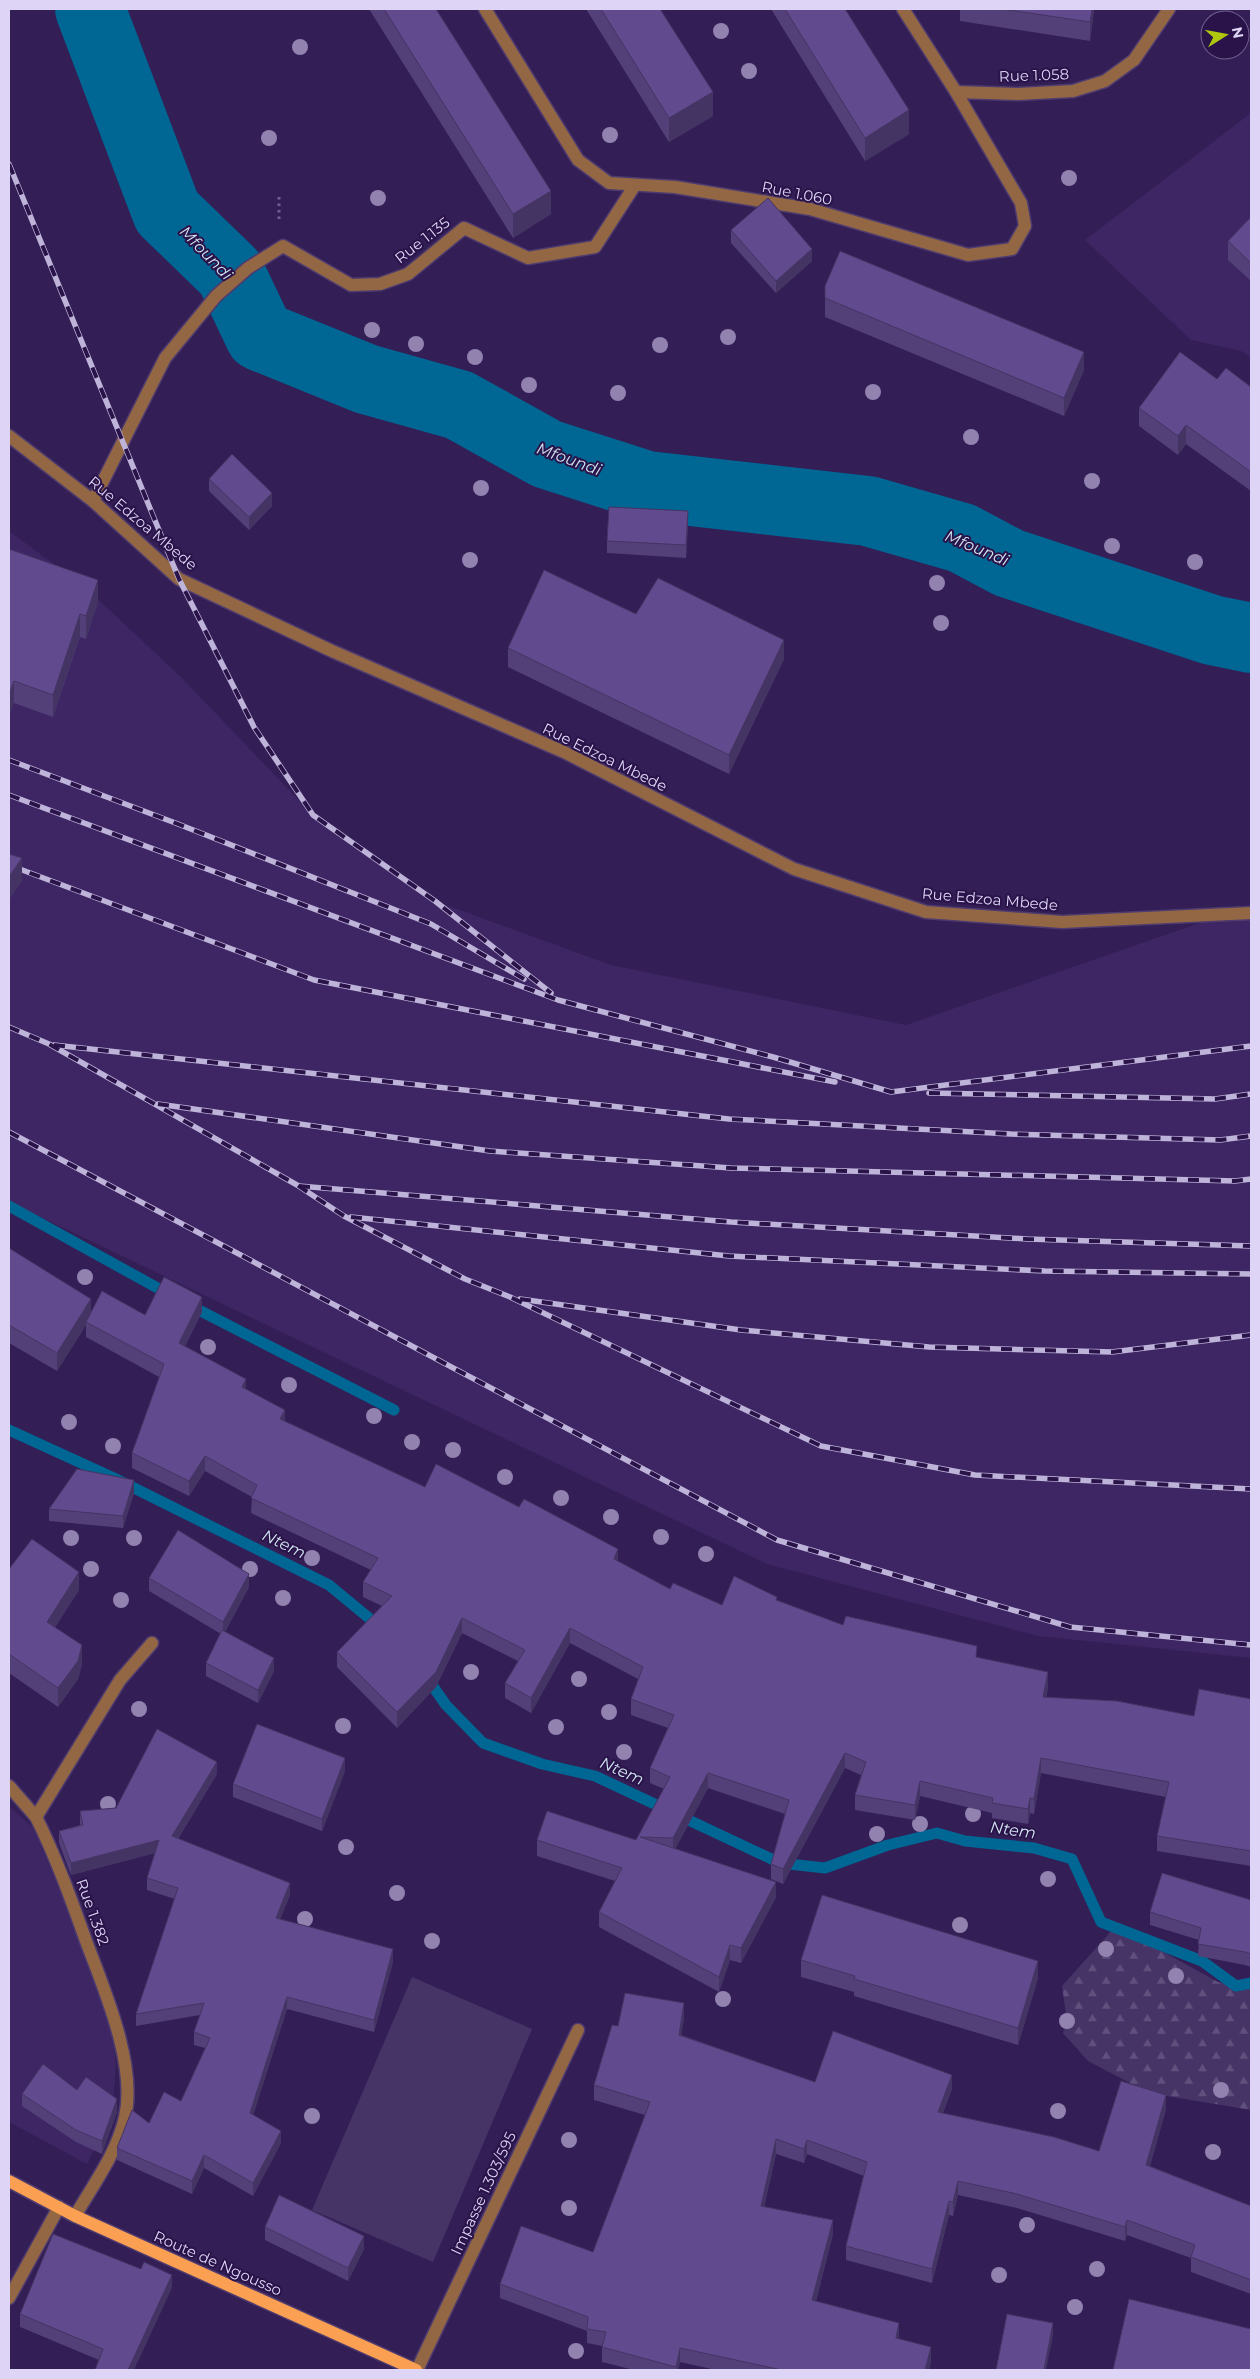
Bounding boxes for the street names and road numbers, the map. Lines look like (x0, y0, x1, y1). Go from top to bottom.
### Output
street label: Rue 1.058 (999, 64, 1069, 86)
street label: Rue 1.060 (760, 177, 834, 209)
street label: Rue 1.135 (391, 213, 453, 267)
street label: Rue Edzoa Mbede (85, 472, 201, 574)
street label: Rue Edzoa Mbede (540, 719, 670, 795)
street label: Rue Edzoa Mbede (921, 884, 1059, 914)
street label: Rue 1.382 (72, 1876, 114, 1948)
street label: Impasse 1.303/595 (446, 2128, 520, 2258)
street label: Route de Ngousso (151, 2226, 285, 2300)

